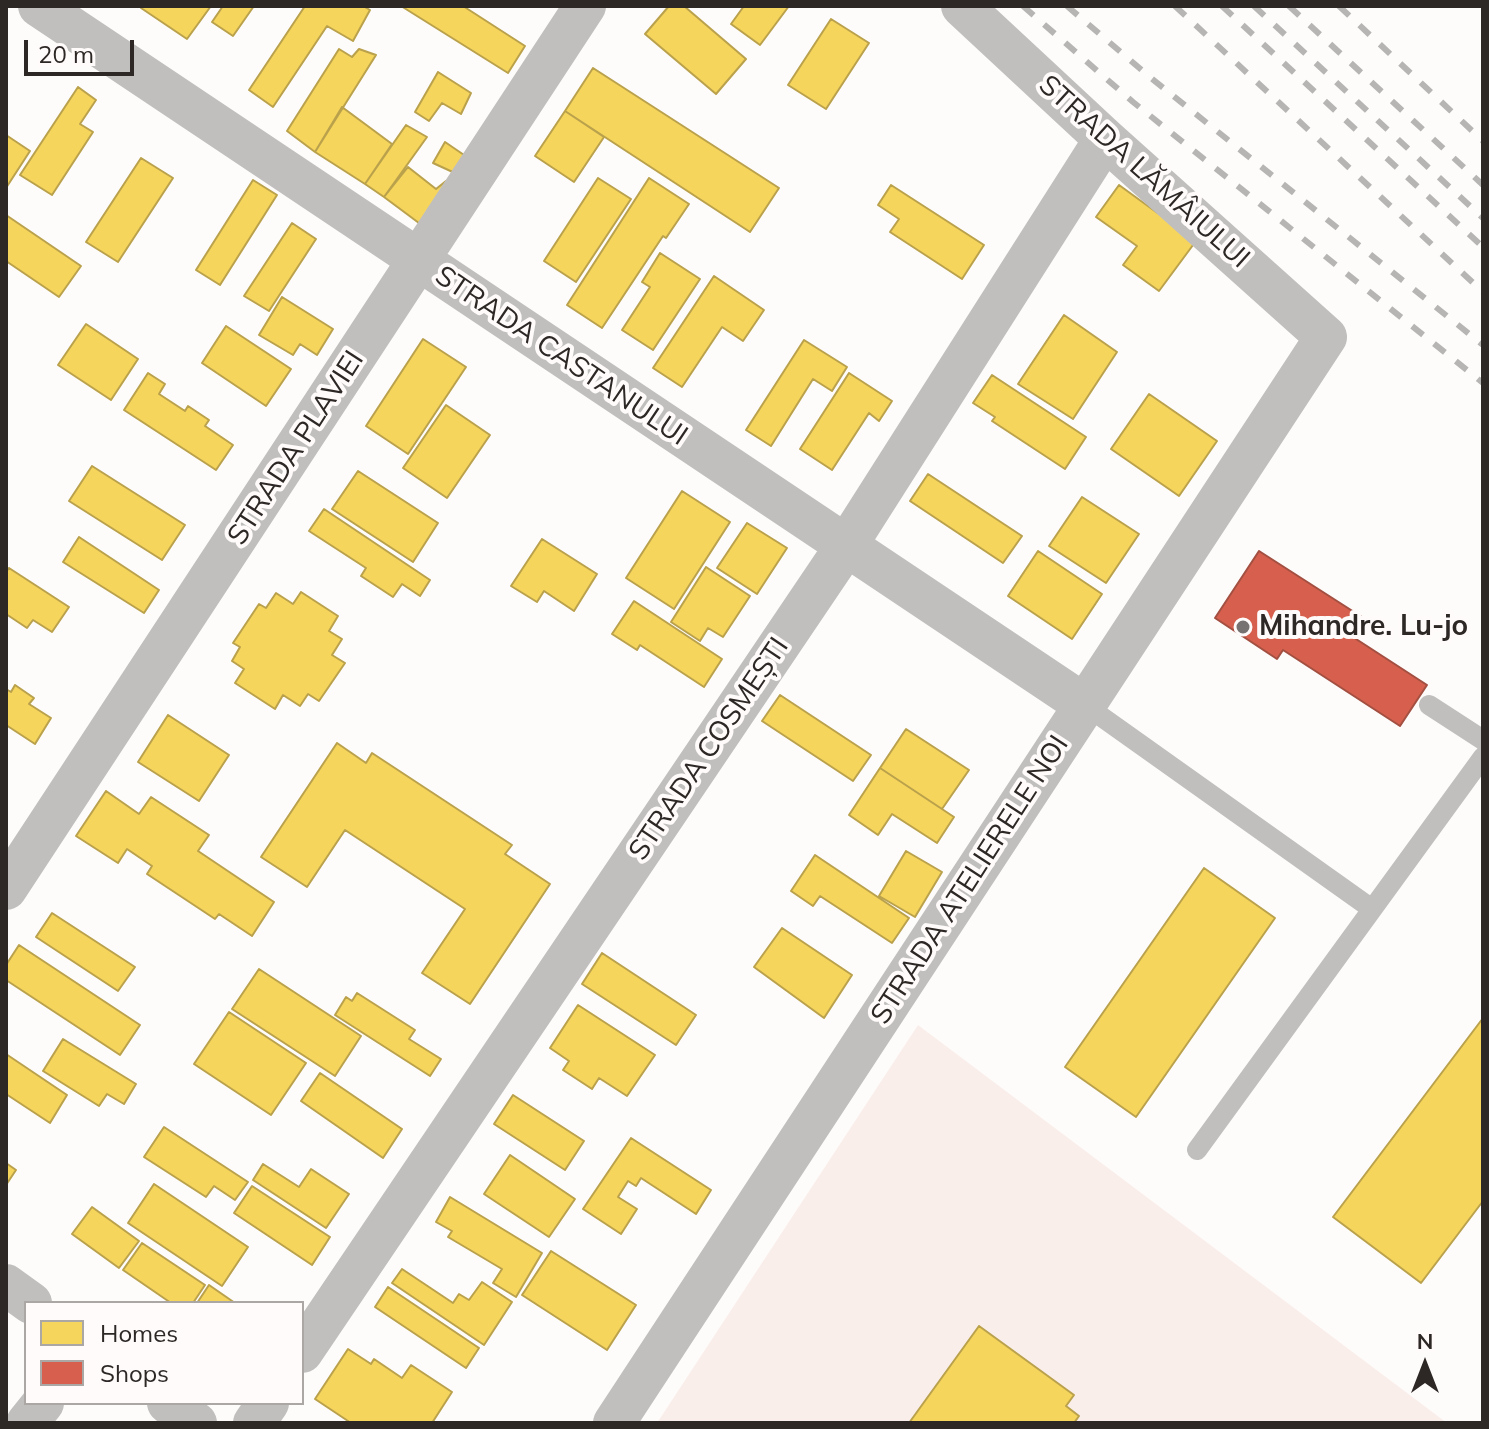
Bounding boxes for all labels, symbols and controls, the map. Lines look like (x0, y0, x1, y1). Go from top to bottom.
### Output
scale bar (28, 24, 138, 74)
text: 20 m (38, 39, 94, 69)
street label: STRADA LĂMÂIULUI (1032, 69, 1256, 275)
street label: STRADA CASTANULUI (428, 259, 694, 453)
street label: STRADA PLAVIEI (221, 345, 371, 551)
place label: Mihandre. Lu-jo (1259, 610, 1468, 644)
marker: Mihandre. Lu-jo (1234, 618, 1252, 636)
street label: STRADA COSMEȘTI (622, 631, 796, 867)
street label: STRADA ATELIERELE NOI (864, 729, 1076, 1031)
legend (24, 1301, 304, 1405)
text: Homes (100, 1318, 178, 1348)
north arrow (1385, 1325, 1465, 1405)
text: N (1417, 1327, 1433, 1355)
text: Shops (100, 1358, 169, 1388)

